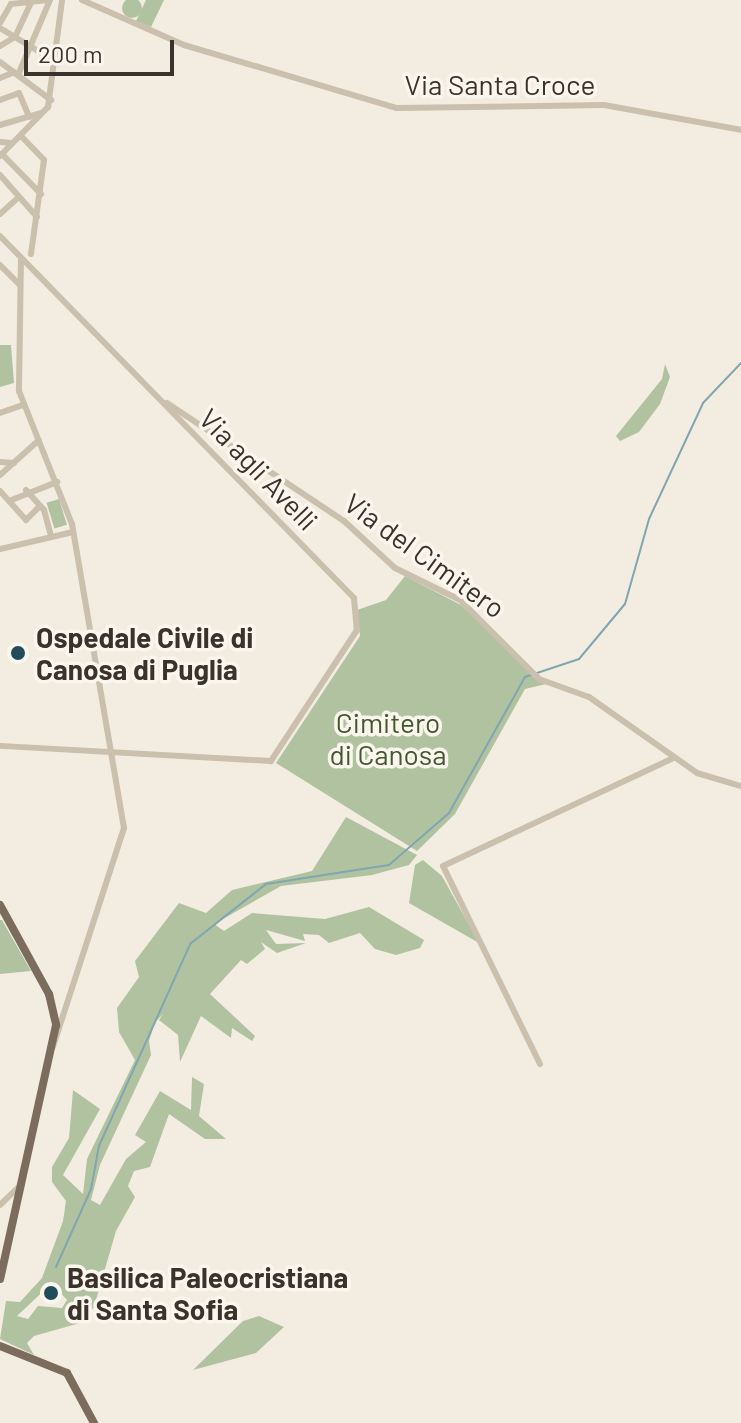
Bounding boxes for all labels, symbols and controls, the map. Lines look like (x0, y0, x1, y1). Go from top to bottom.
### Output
scale bar (28, 24, 178, 74)
text: 200 m (38, 39, 103, 68)
street label: Via Santa Croce (404, 67, 596, 101)
street label: Via agli Avelli (193, 401, 325, 537)
street label: Via del Cimitero (338, 486, 512, 624)
place label: Ospedale Civile di Canosa di Puglia (36, 620, 253, 686)
marker: Ospedale Civile di Canosa di Puglia (7, 642, 29, 664)
park label: Cimitero di Canosa (329, 705, 447, 771)
place label: Basilica Paleocristiana di Santa Sofia (67, 1260, 348, 1326)
marker: Basilica Paleocristiana di Santa Sofia (42, 1284, 60, 1302)

